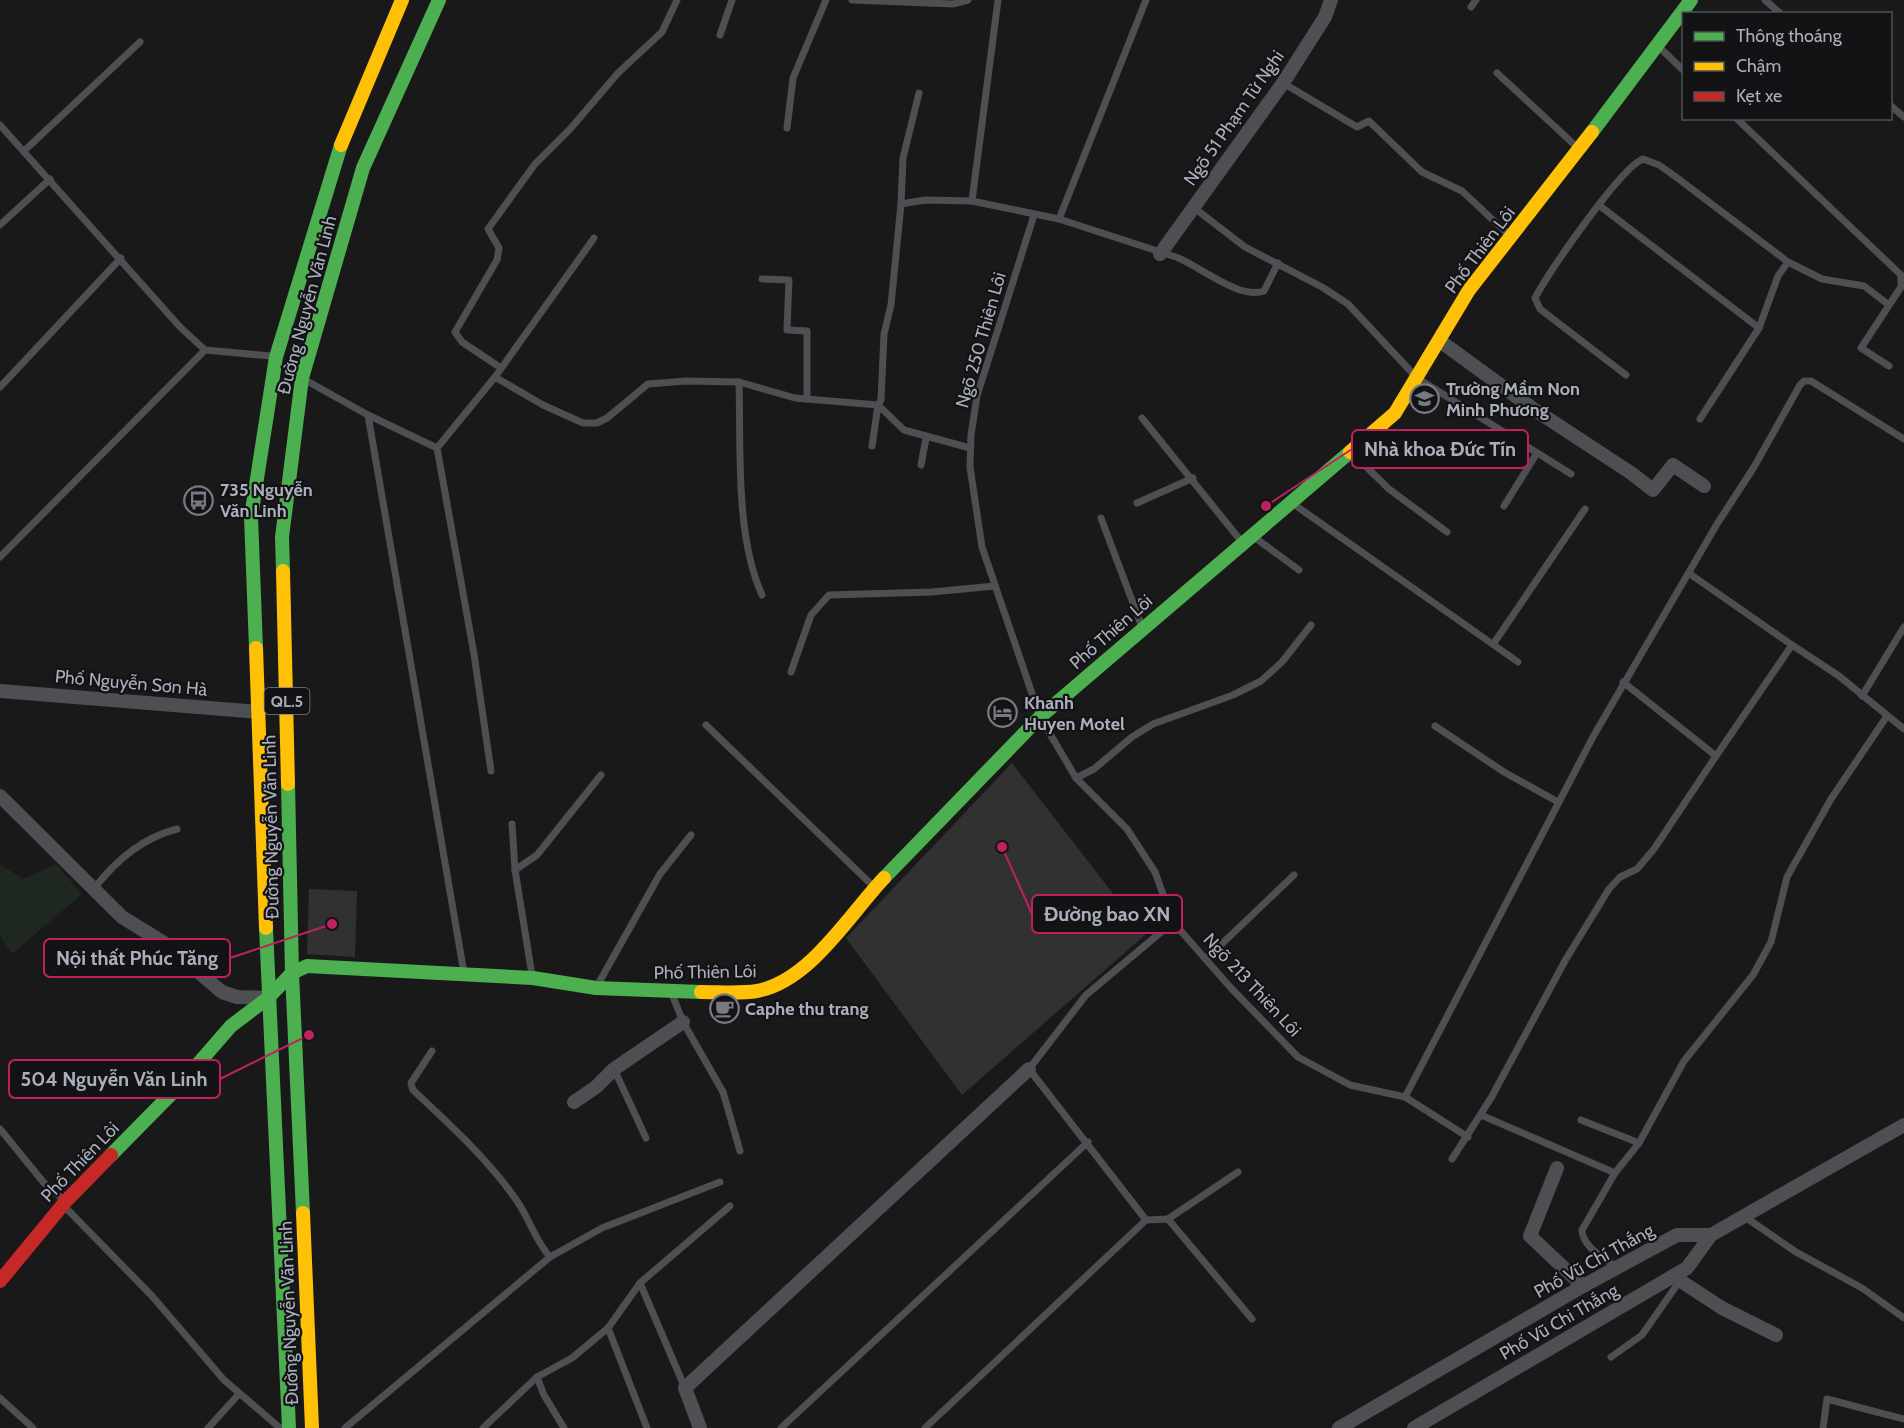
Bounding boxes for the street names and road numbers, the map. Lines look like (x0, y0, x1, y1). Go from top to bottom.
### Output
street label: Ngõ 51 Phạm Tử Nghi (1179, 46, 1289, 190)
street label: Phố Thiên Lôi (1440, 202, 1520, 298)
street label: Đường Nguyễn Văn Linh (273, 213, 341, 397)
street label: Ngõ 250 Thiên Lôi (951, 270, 1011, 410)
street label: Phố Thiên Lôi (1065, 590, 1157, 674)
street label: Phố Nguyễn Sơn Hà (54, 665, 208, 701)
road number: QL.5 (264, 688, 310, 714)
street label: Đường Nguyễn Văn Linh (258, 735, 284, 919)
street label: Ngõ 213 Thiên Lôi (1198, 929, 1306, 1041)
street label: Phố Thiên Lôi (653, 960, 757, 984)
street label: Phố Thiên Lôi (36, 1117, 124, 1207)
street label: Phố Vũ Chí Thắng (1530, 1219, 1659, 1303)
street label: Đường Nguyễn Văn Linh (275, 1221, 303, 1405)
street label: Phố Vũ Chi Thắng (1496, 1279, 1623, 1365)

